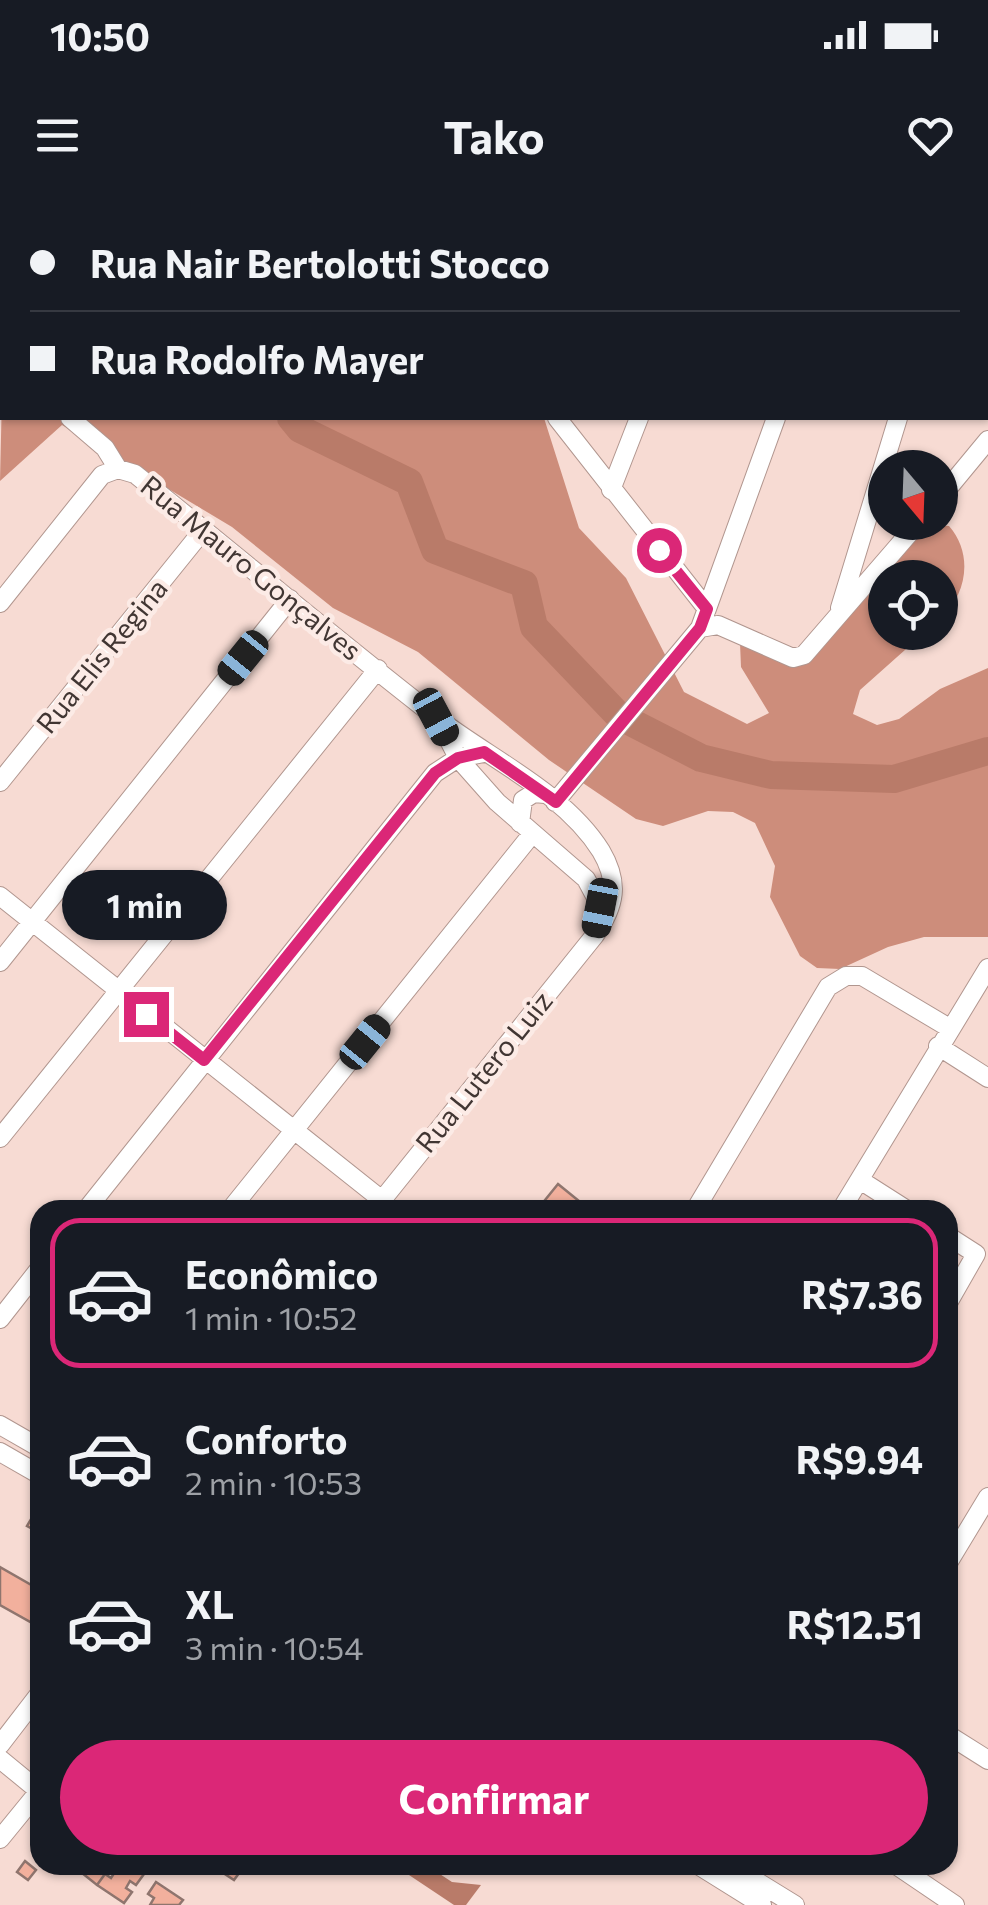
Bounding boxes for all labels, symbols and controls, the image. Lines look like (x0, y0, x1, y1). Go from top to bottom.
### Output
text: 10:50 (50, 12, 150, 59)
icon: menu (30, 108, 85, 163)
text: Tako (443, 108, 545, 163)
icon: heart (903, 108, 958, 163)
text: Rua Nair Bertolotti Stocco (90, 239, 550, 286)
text: Rua Rodolfo Mayer (90, 335, 424, 382)
north arrow (868, 450, 958, 540)
map controls (868, 450, 958, 650)
street label: Rua Mauro Gonçalves (134, 468, 369, 667)
route start (637, 528, 682, 573)
button: locate (868, 560, 958, 650)
street label: Rua Elis Regina (29, 571, 174, 739)
car (212, 625, 274, 691)
car (409, 683, 463, 751)
callout: 1 min (64, 869, 228, 939)
car (580, 876, 620, 940)
text: 1 min (107, 885, 182, 925)
street label: Rua Lutero Luiz (408, 984, 559, 1159)
route end (124, 992, 169, 1037)
car (334, 1009, 396, 1075)
icon: car (65, 1248, 155, 1338)
text: Econômico (185, 1250, 378, 1297)
text: R$7.36 (801, 1270, 923, 1317)
text: 1 min · 10:52 (185, 1297, 357, 1337)
icon: car (65, 1413, 155, 1503)
text: Conforto (185, 1415, 348, 1462)
text: R$9.94 (796, 1435, 923, 1482)
text: 2 min · 10:53 (185, 1462, 362, 1502)
icon: car (65, 1578, 155, 1668)
text: XL (185, 1580, 234, 1627)
text: R$12.51 (787, 1600, 923, 1647)
text: 3 min · 10:54 (185, 1627, 363, 1667)
button: Confirmar (60, 1740, 928, 1855)

